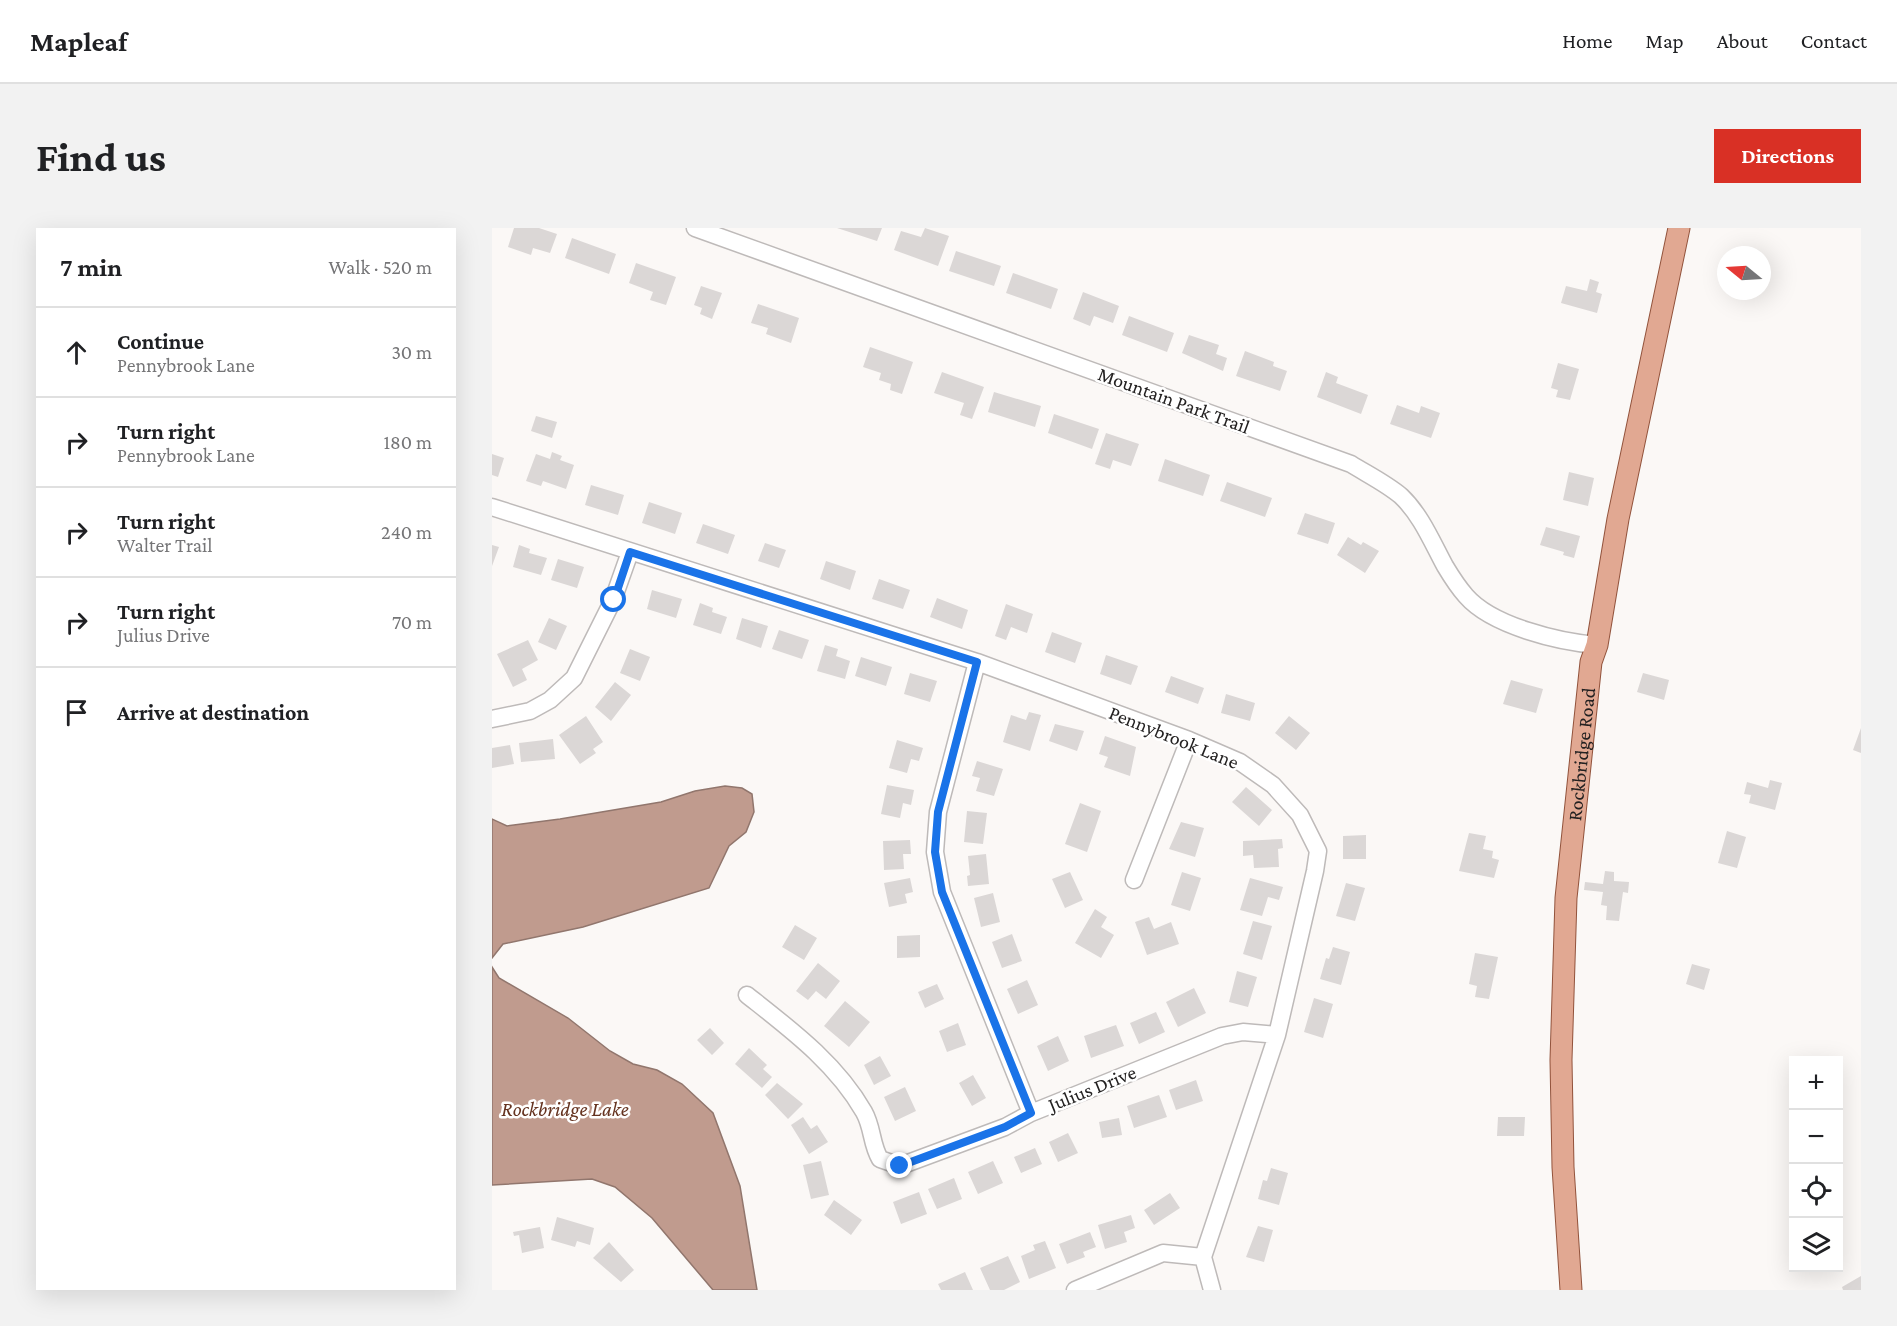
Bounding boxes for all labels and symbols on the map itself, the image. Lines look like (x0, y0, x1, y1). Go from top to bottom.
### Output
north arrow (1717, 246, 1771, 300)
street label: Mountain Park Trail (1095, 362, 1253, 438)
route start (600, 586, 626, 612)
street label: Rockbridge Road (1563, 686, 1599, 822)
street label: Pennybrook Lane (1106, 701, 1242, 774)
street label: Julius Drive (1043, 1060, 1140, 1117)
water label: Rockbridge Lake (501, 1097, 629, 1121)
route end (886, 1152, 912, 1178)

